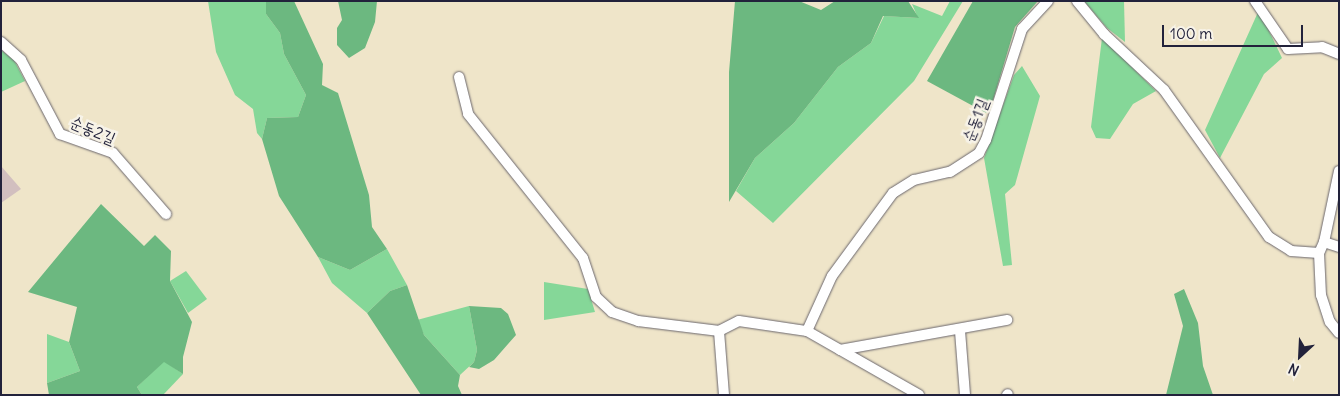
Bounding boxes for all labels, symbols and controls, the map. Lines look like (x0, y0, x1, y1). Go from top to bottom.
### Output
scale bar (1165, 15, 1306, 47)
text: 100 m (1170, 24, 1212, 43)
street label: 순동1길 (958, 96, 992, 144)
street label: 순동2길 (67, 112, 119, 148)
north arrow (1275, 331, 1325, 381)
text: N (1285, 359, 1302, 380)

